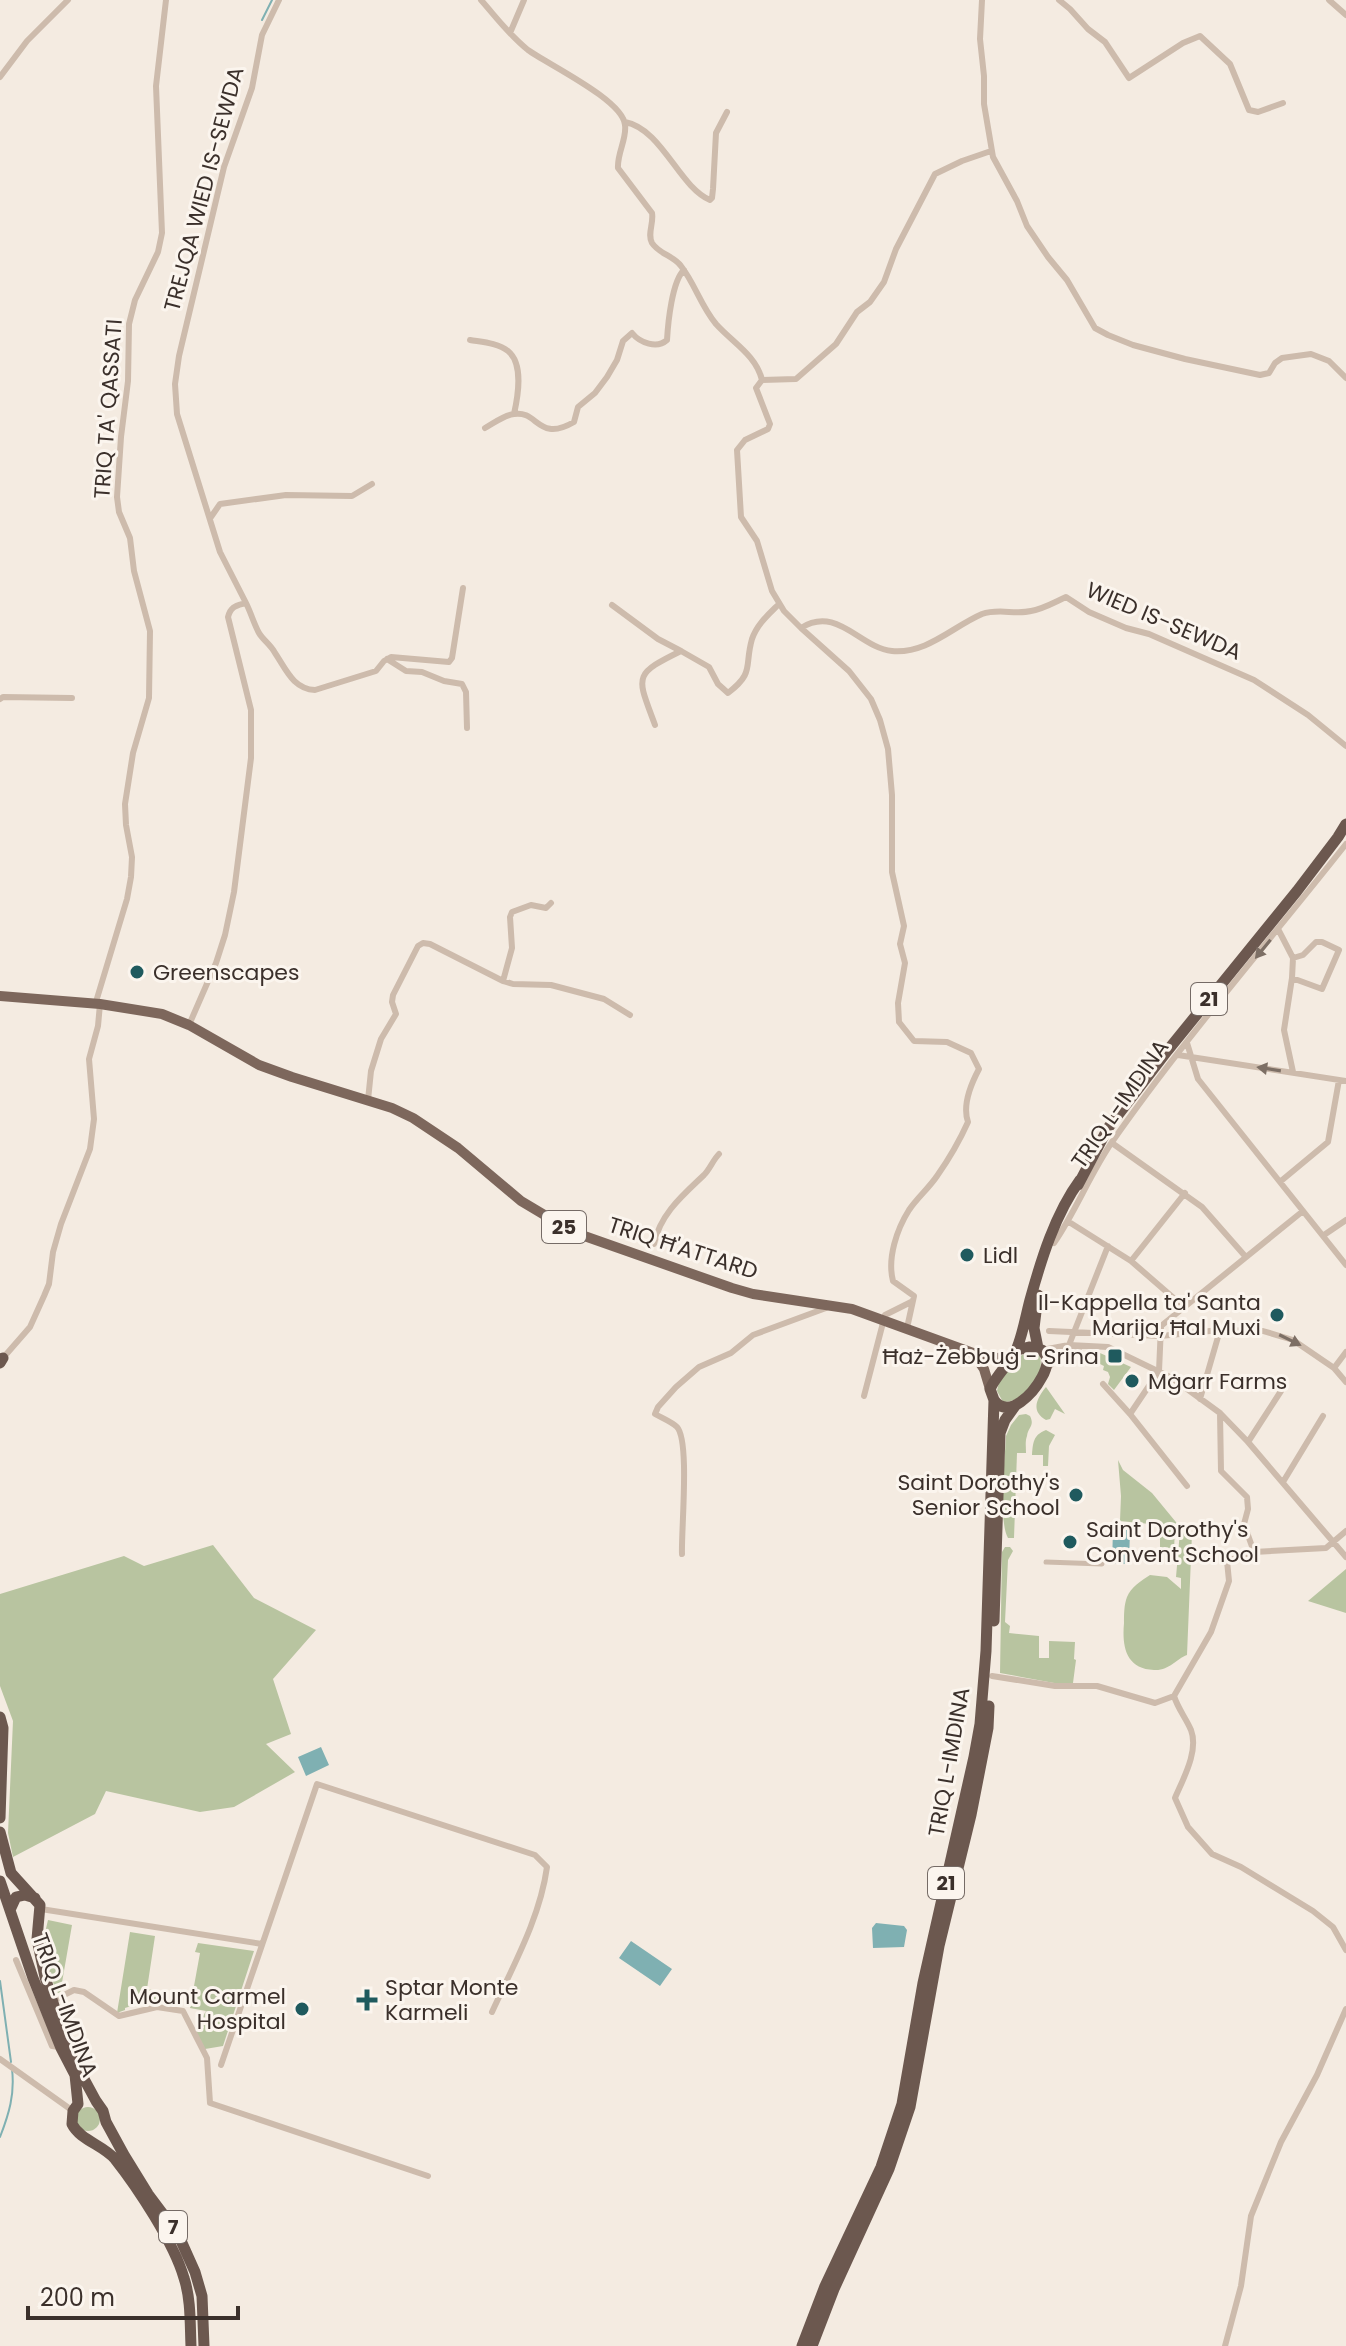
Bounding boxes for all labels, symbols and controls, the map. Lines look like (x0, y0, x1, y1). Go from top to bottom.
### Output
street label: TREJQA WIED IS-SEWDA (156, 63, 252, 315)
street label: TRIQ TA' QASSATI (86, 318, 130, 500)
street label: WIED IS-SEWDA (1081, 574, 1247, 668)
one-way arrow (1255, 939, 1272, 959)
place label: Greenscapes (153, 957, 299, 988)
marker: Greenscapes (128, 963, 146, 981)
road number: 21 (1191, 983, 1227, 1015)
street label: TRIQ L-IMDINA (1064, 1033, 1176, 1175)
one-way arrow (1256, 1062, 1281, 1075)
street label: TRIQ Ħ'ATTARD (604, 1209, 762, 1287)
road number: 25 (542, 1211, 586, 1243)
place label: Lidl (983, 1240, 1018, 1271)
marker: Lidl (958, 1246, 976, 1264)
place label: Il-Kappella ta' Santa Marija, Ħal Muxi (1038, 1287, 1261, 1343)
marker: Il-Kappella ta' Santa Marija, Ħal Muxi (1268, 1306, 1286, 1324)
one-way arrow (1279, 1333, 1301, 1347)
place label: Ħaż-Żebbuġ - Srina (883, 1341, 1099, 1372)
marker: Ħaż-Żebbuġ - Srina (1106, 1347, 1124, 1365)
place label: Mġarr Farms (1148, 1366, 1287, 1397)
marker: Mġarr Farms (1123, 1372, 1141, 1390)
place label: Saint Dorothy's Senior School (897, 1467, 1060, 1523)
marker: Saint Dorothy's Senior School (1067, 1486, 1085, 1504)
place label: Saint Dorothy's Convent School (1086, 1514, 1259, 1570)
marker: Saint Dorothy's Convent School (1061, 1533, 1079, 1551)
street label: TRIQ L-IMDINA (921, 1685, 977, 1839)
road number: 21 (928, 1867, 964, 1899)
street label: TRIQ L-IMDINA (25, 1929, 105, 2081)
place label: Sptar Monte Karmeli (385, 1972, 519, 2028)
place label: Mount Carmel Hospital (129, 1981, 286, 2037)
marker: Sptar Monte Karmeli (356, 1989, 378, 2011)
marker: Mount Carmel Hospital (293, 2000, 311, 2018)
road number: 7 (159, 2211, 187, 2243)
scale bar (28, 2270, 238, 2320)
text: 200 m (40, 2281, 115, 2314)

